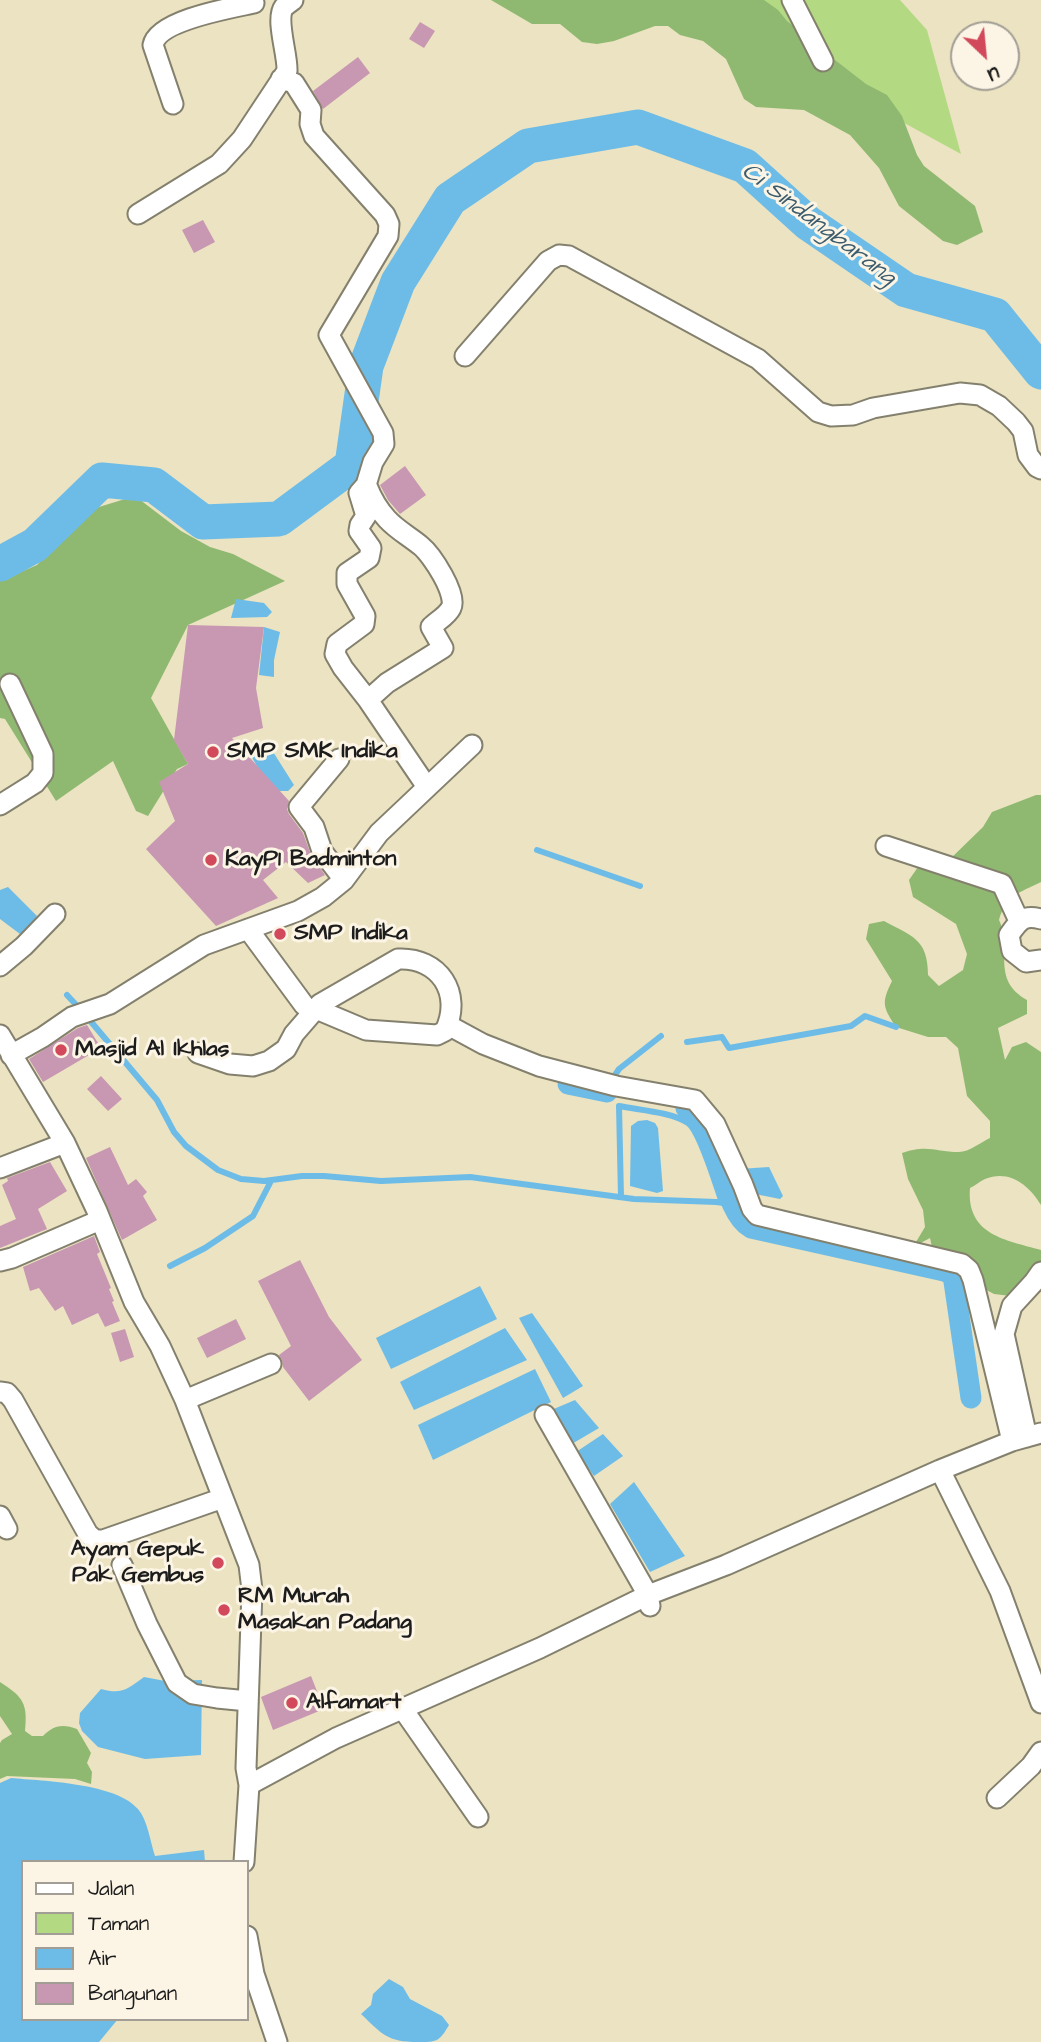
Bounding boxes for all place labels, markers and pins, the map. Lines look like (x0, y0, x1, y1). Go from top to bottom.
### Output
place label: SMP SMK Indika (227, 738, 398, 766)
marker: SMP SMK Indika (205, 744, 221, 760)
place label: KayP1 Badminton (225, 846, 397, 874)
marker: KayP1 Badminton (203, 852, 219, 868)
place label: SMP Indika (294, 920, 408, 948)
marker: SMP Indika (272, 926, 288, 942)
place label: Masjid Al Ikhlas (75, 1036, 229, 1064)
marker: Masjid Al Ikhlas (53, 1042, 69, 1058)
place label: Ayam Gepuk Pak Gembus (71, 1536, 204, 1590)
marker: Ayam Gepuk Pak Gembus (210, 1555, 226, 1571)
place label: RM Murah Masakan Padang (238, 1583, 412, 1637)
marker: RM Murah Masakan Padang (216, 1602, 232, 1618)
place label: Alfamart (306, 1689, 401, 1717)
marker: Alfamart (284, 1695, 300, 1711)

